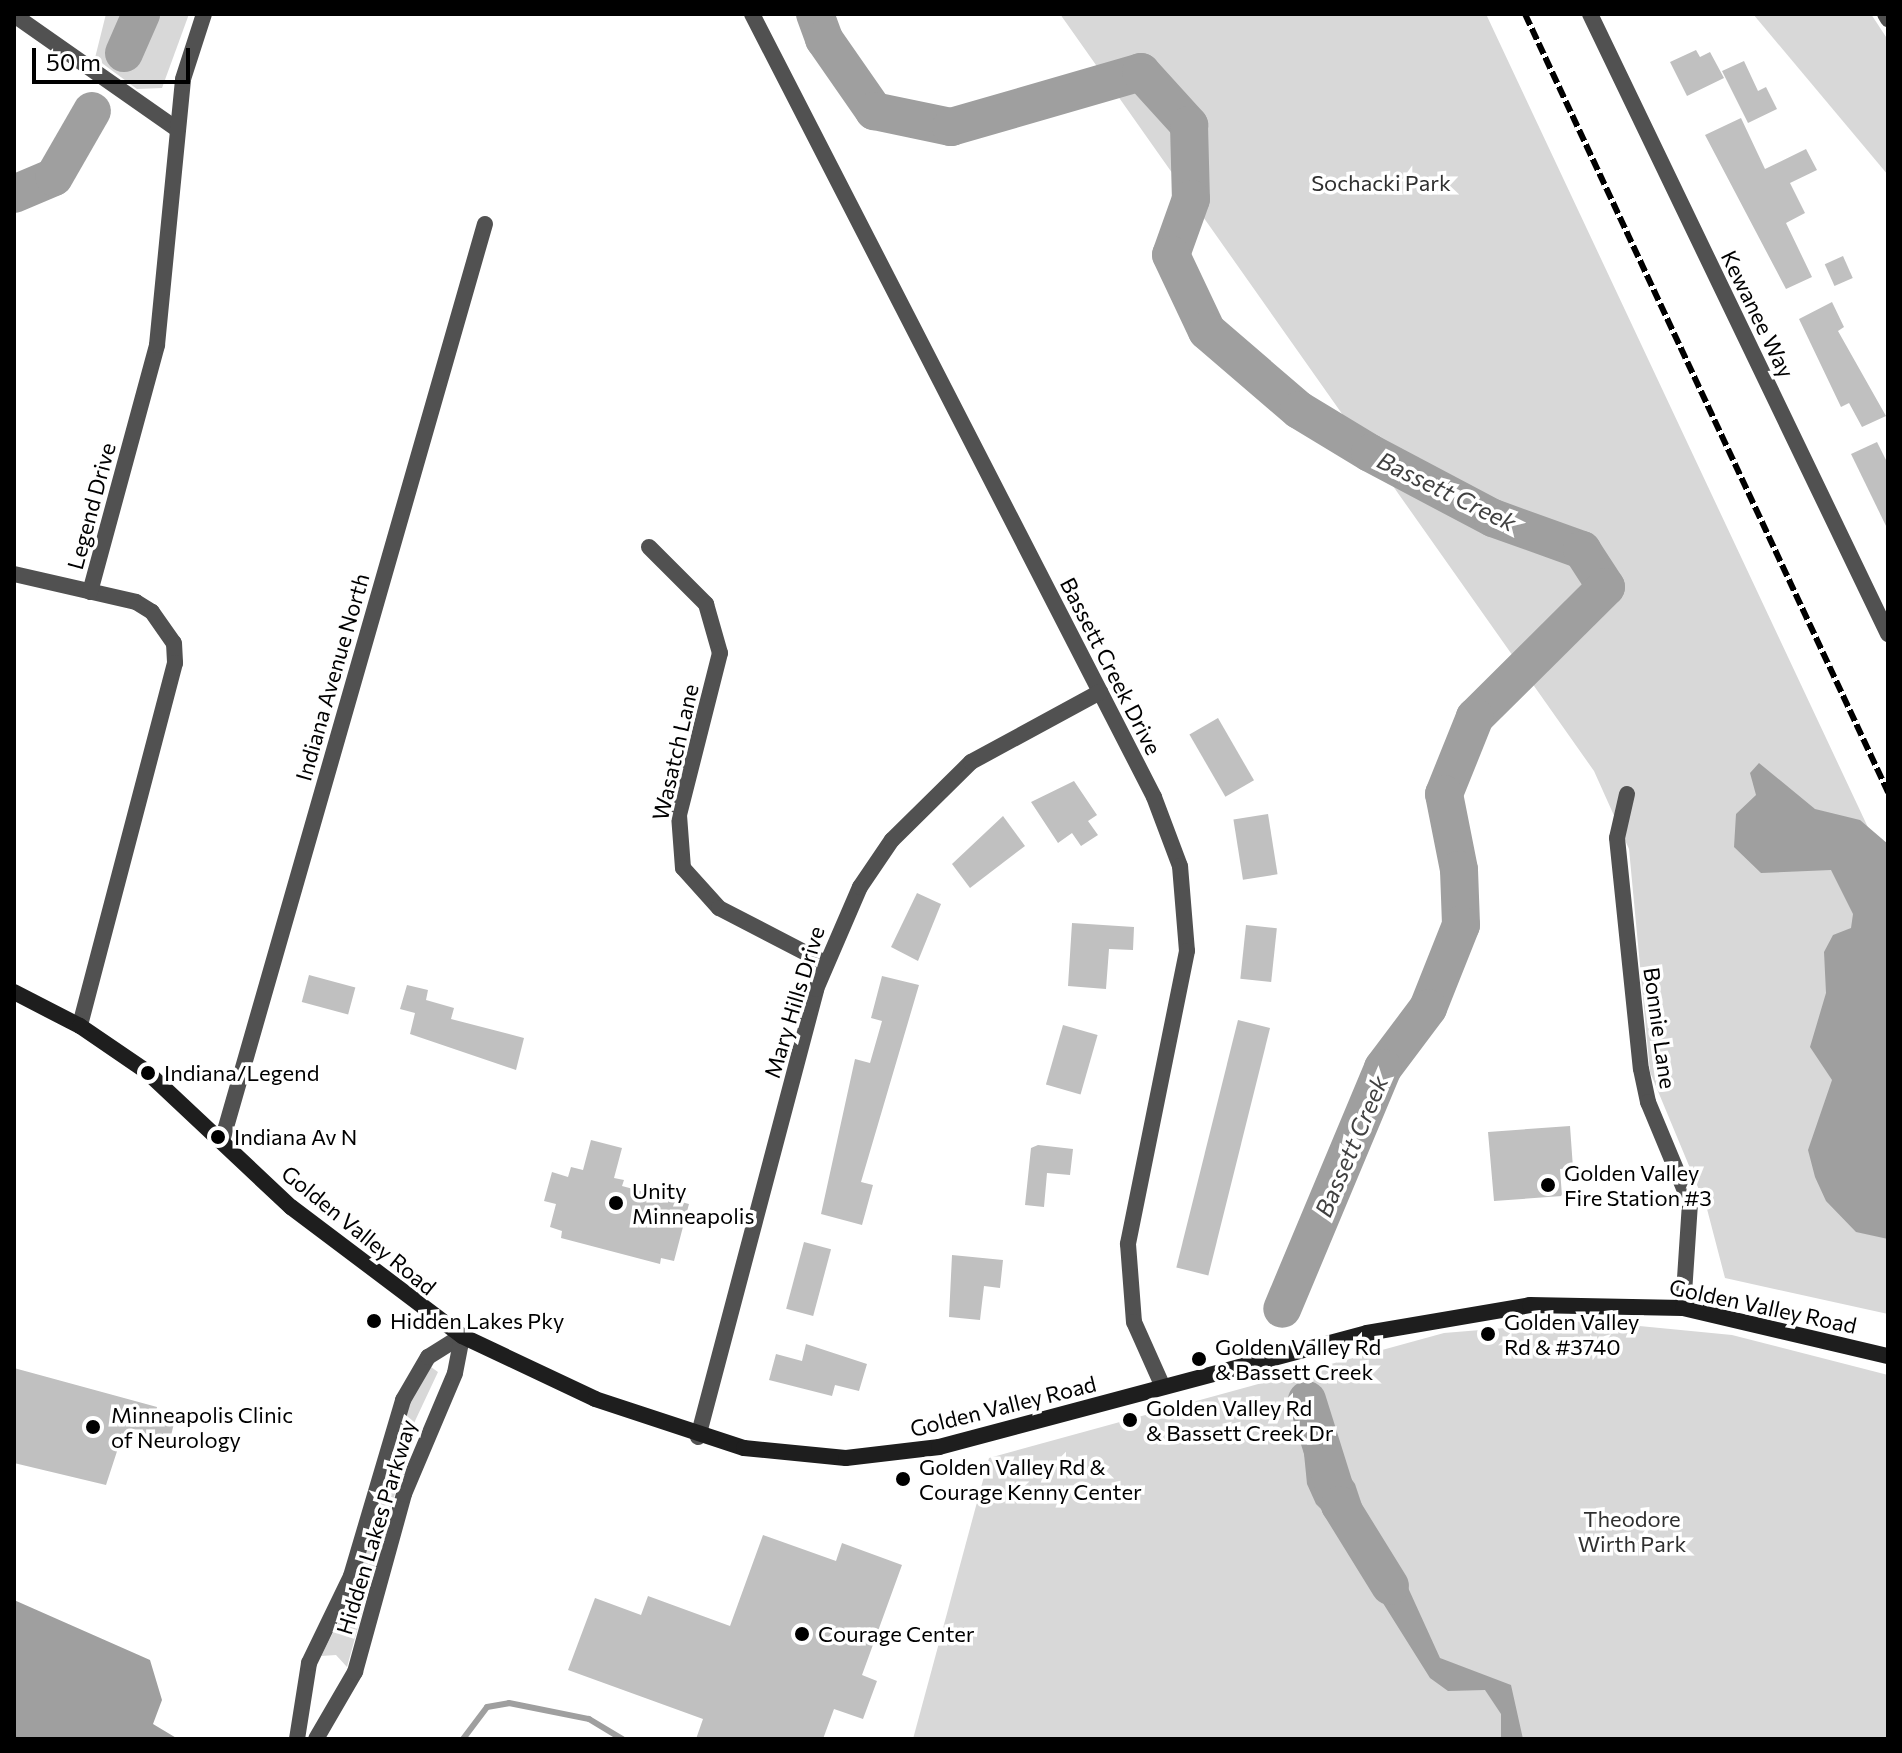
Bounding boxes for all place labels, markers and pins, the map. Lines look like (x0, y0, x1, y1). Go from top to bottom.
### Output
place label: Indiana/Legend (164, 1060, 319, 1086)
marker: Indiana/Legend (139, 1064, 157, 1082)
place label: Indiana Av N (234, 1124, 357, 1150)
marker: Indiana Av N (209, 1128, 227, 1146)
place label: Golden Valley Fire Station #3 (1564, 1159, 1712, 1210)
marker: Golden Valley Fire Station #3 (1539, 1176, 1557, 1194)
place label: Unity Minneapolis (632, 1177, 754, 1228)
marker: Unity Minneapolis (607, 1194, 625, 1212)
place label: Hidden Lakes Pky (390, 1308, 564, 1334)
place label: Golden Valley Rd & #3740 (1504, 1308, 1639, 1360)
marker: Hidden Lakes Pky (365, 1312, 383, 1330)
marker: Golden Valley Rd & #3740 (1479, 1325, 1497, 1343)
place label: Golden Valley Rd & Bassett Creek (1215, 1333, 1381, 1384)
marker: Golden Valley Rd & Bassett Creek (1190, 1350, 1208, 1368)
place label: Golden Valley Rd & Bassett Creek Dr (1146, 1394, 1334, 1446)
place label: Minneapolis Clinic of Neurology (111, 1401, 293, 1452)
marker: Golden Valley Rd & Bassett Creek Dr (1121, 1411, 1139, 1429)
marker: Minneapolis Clinic of Neurology (82, 1416, 104, 1438)
place label: Golden Valley Rd & Courage Kenny Center (919, 1453, 1142, 1504)
marker: Golden Valley Rd & Courage Kenny Center (894, 1470, 912, 1488)
place label: Courage Center (818, 1621, 975, 1647)
marker: Courage Center (793, 1625, 811, 1643)

